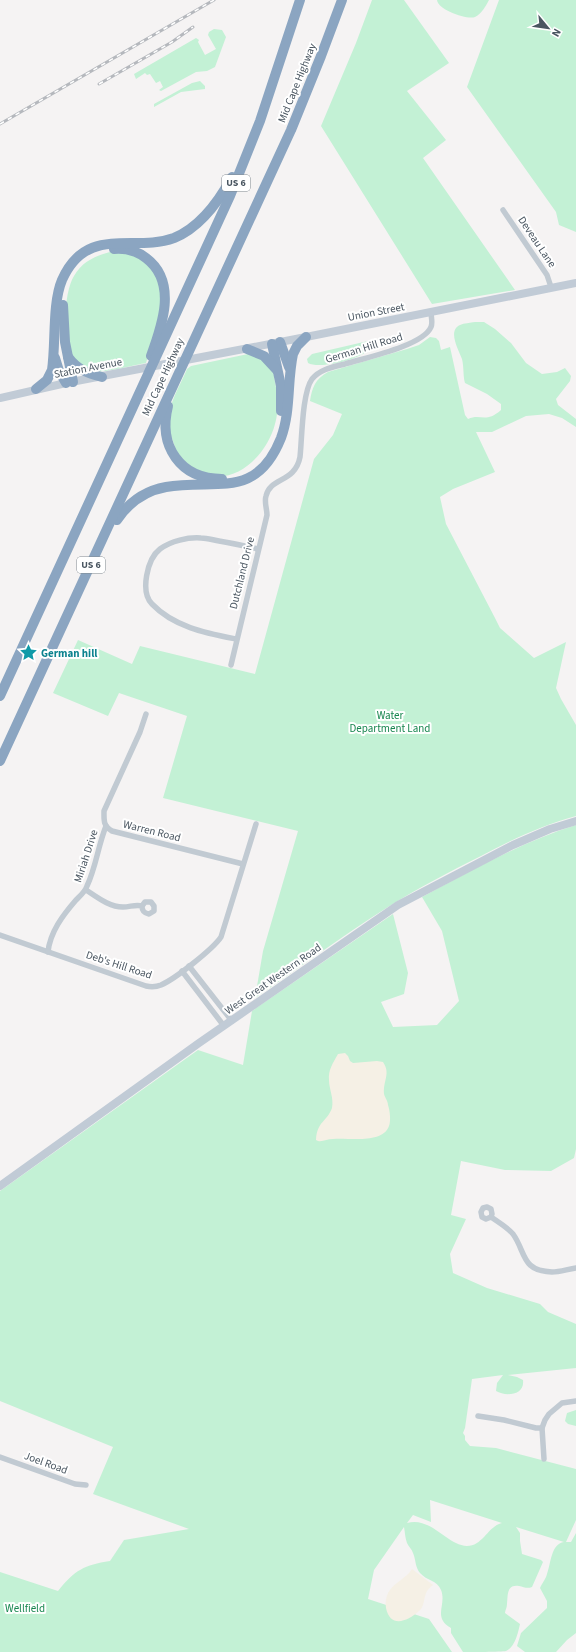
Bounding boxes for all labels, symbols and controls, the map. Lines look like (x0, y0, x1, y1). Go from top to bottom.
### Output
north arrow (528, 8, 568, 48)
text: N (548, 26, 565, 39)
street label: Mid Cape Highway (274, 41, 320, 125)
road number: US 6 (222, 175, 250, 191)
street label: Deveau Lane (514, 213, 560, 271)
street label: Union Street (346, 299, 406, 325)
street label: German Hill Road (323, 329, 405, 367)
street label: Mid Cape Highway (138, 336, 188, 418)
street label: Station Avenue (53, 354, 124, 382)
street label: Dutchland Drive (226, 535, 258, 611)
road number: US 6 (77, 557, 105, 573)
place icon: German hill (18, 643, 38, 663)
place label: German hill (41, 646, 98, 661)
park label: Water Department Land (350, 708, 430, 736)
street label: Warren Road (122, 817, 182, 845)
street label: Miriah Drive (70, 827, 102, 884)
street label: West Great Western Road (222, 940, 324, 1018)
street label: Deb's Hill Road (84, 947, 154, 983)
street label: Joel Road (22, 1448, 70, 1478)
park label: Wellfield (5, 1601, 45, 1616)

